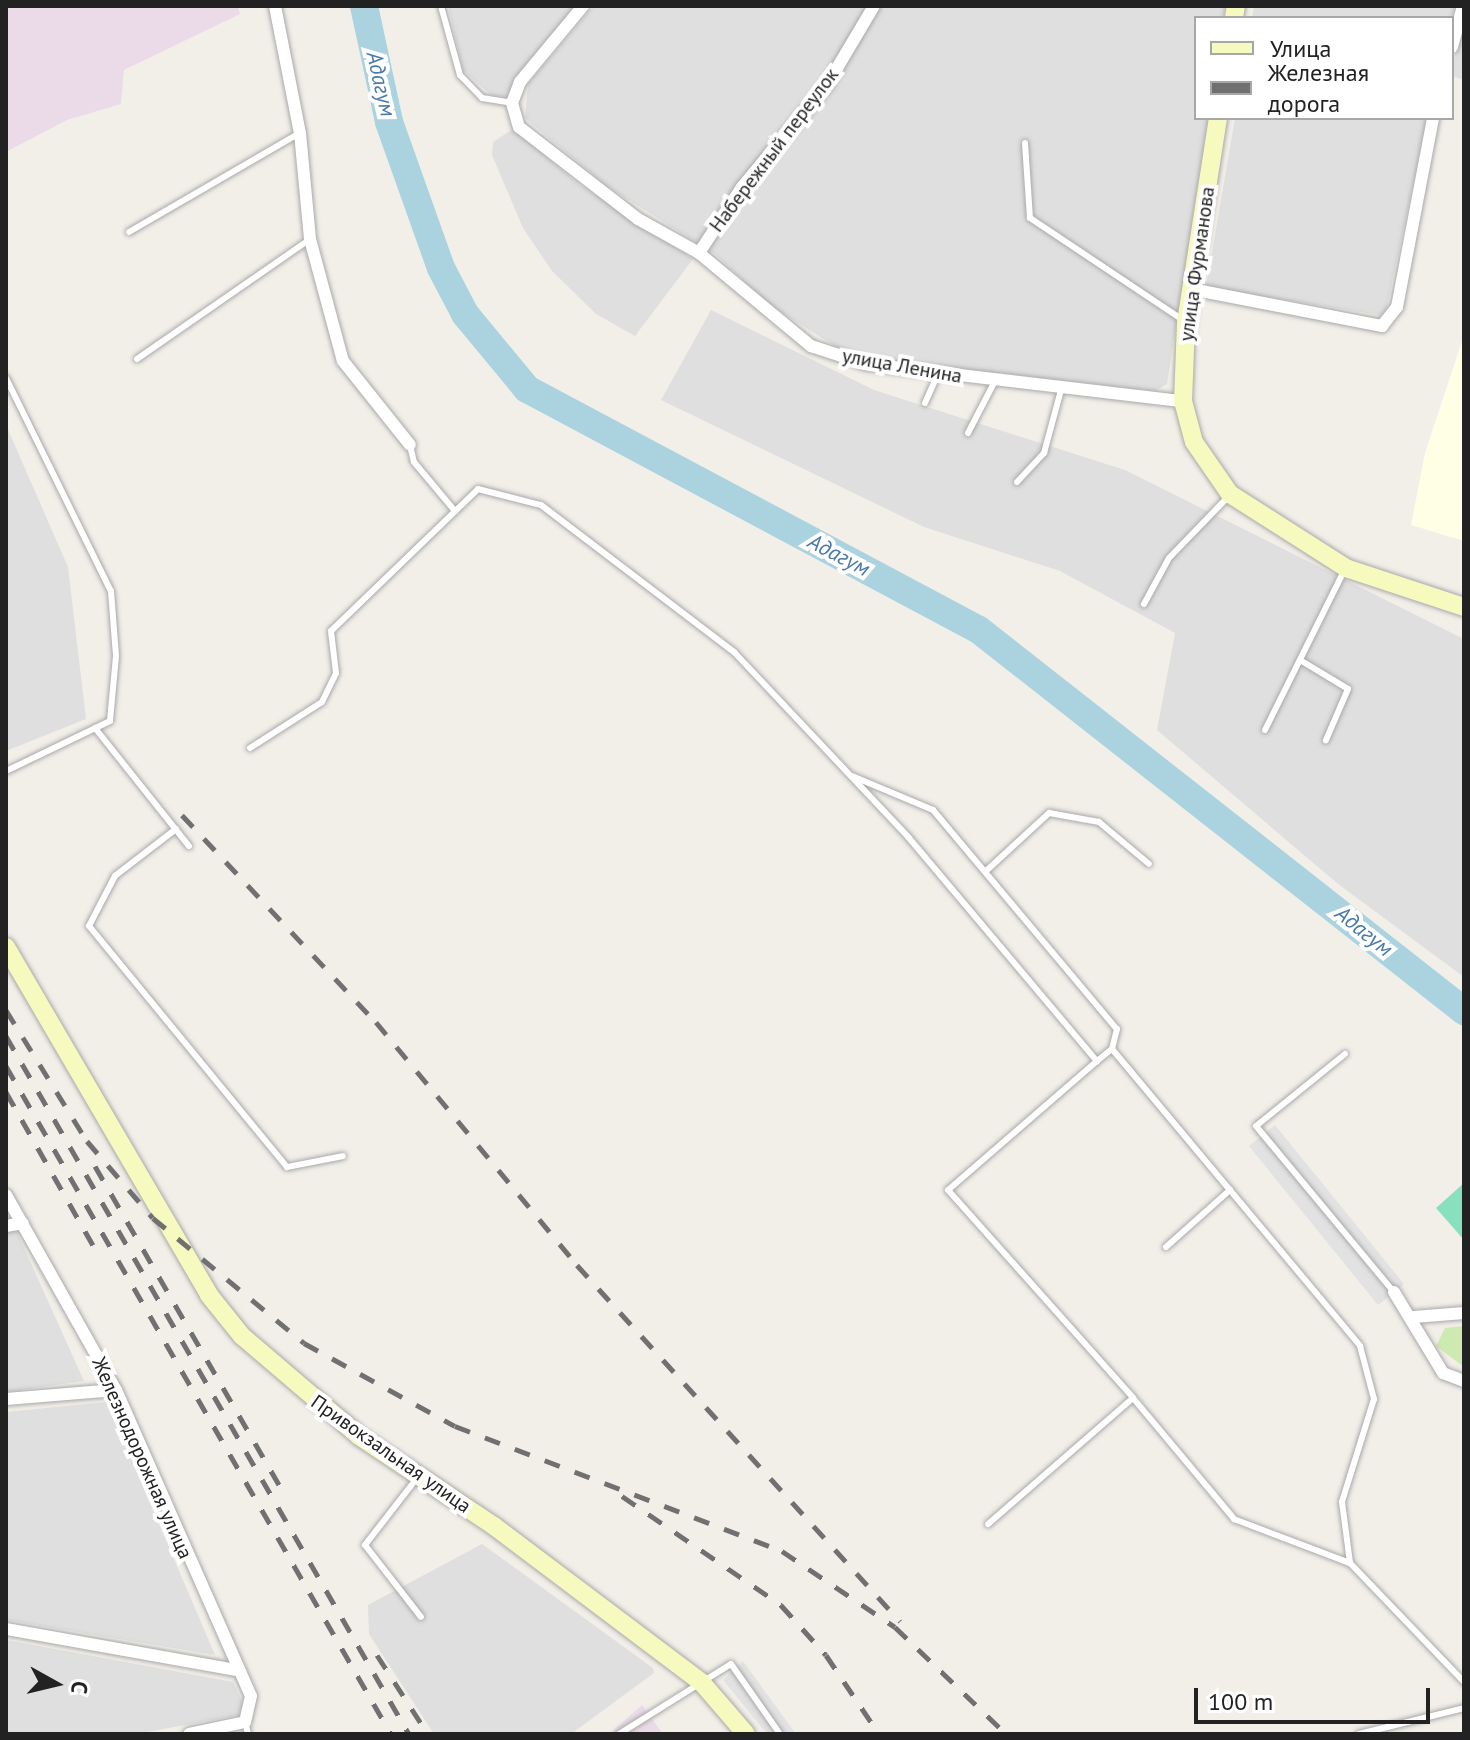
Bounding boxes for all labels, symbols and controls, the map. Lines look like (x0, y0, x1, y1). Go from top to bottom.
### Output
legend (1194, 16, 1454, 120)
text: Улица (1270, 33, 1331, 64)
water label: Адагум (361, 49, 401, 119)
text: Железная дорога (1268, 57, 1369, 119)
street label: Набережный переулок (704, 63, 844, 237)
street label: улица Фурманова (1174, 185, 1220, 343)
street label: улица Ленина (840, 344, 964, 388)
water label: Адагум (804, 528, 874, 582)
water label: Адагум (1330, 900, 1398, 962)
street label: Железнодорожная улица (87, 1353, 197, 1563)
street label: Привокзальная улица (306, 1390, 476, 1518)
north arrow (16, 1644, 96, 1724)
scale bar (1198, 1672, 1434, 1722)
text: С (65, 1679, 94, 1695)
text: 100 m (1208, 1686, 1273, 1717)

